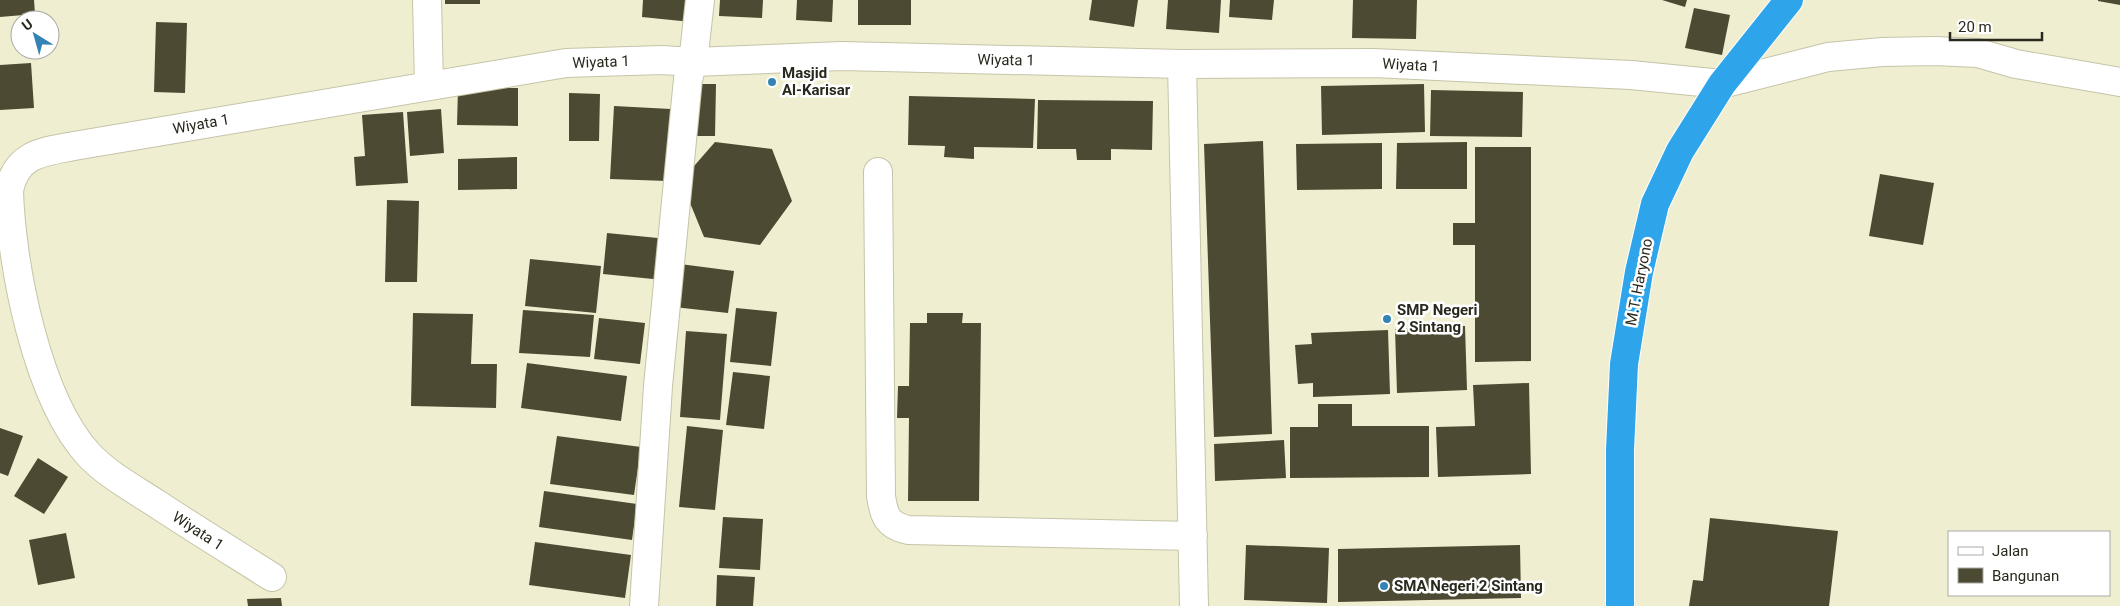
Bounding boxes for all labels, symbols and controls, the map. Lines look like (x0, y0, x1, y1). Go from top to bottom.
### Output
north arrow (10, 10, 60, 60)
scale bar (1950, 10, 2042, 42)
text: U (19, 15, 36, 34)
text: 20 m (1958, 18, 1992, 36)
street label: Wiyata 1 (977, 51, 1035, 69)
street label: Wiyata 1 (572, 52, 630, 72)
street label: Wiyata 1 (1382, 55, 1440, 75)
place label: Masjid Al-Karisar (782, 64, 851, 99)
marker: Masjid Al-Karisar (766, 76, 778, 88)
street label: Wiyata 1 (171, 110, 231, 138)
street label: M.T. Haryono (1622, 237, 1656, 327)
place label: SMP Negeri 2 Sintang (1397, 301, 1478, 336)
marker: SMP Negeri 2 Sintang (1381, 313, 1393, 325)
street label: Wiyata 1 (169, 508, 227, 554)
legend (1948, 531, 2110, 596)
text: Jalan (1992, 542, 2029, 560)
text: Bangunan (1992, 567, 2059, 585)
place label: SMA Negeri 2 Sintang (1394, 577, 1543, 595)
marker: SMA Negeri 2 Sintang (1378, 580, 1390, 592)

